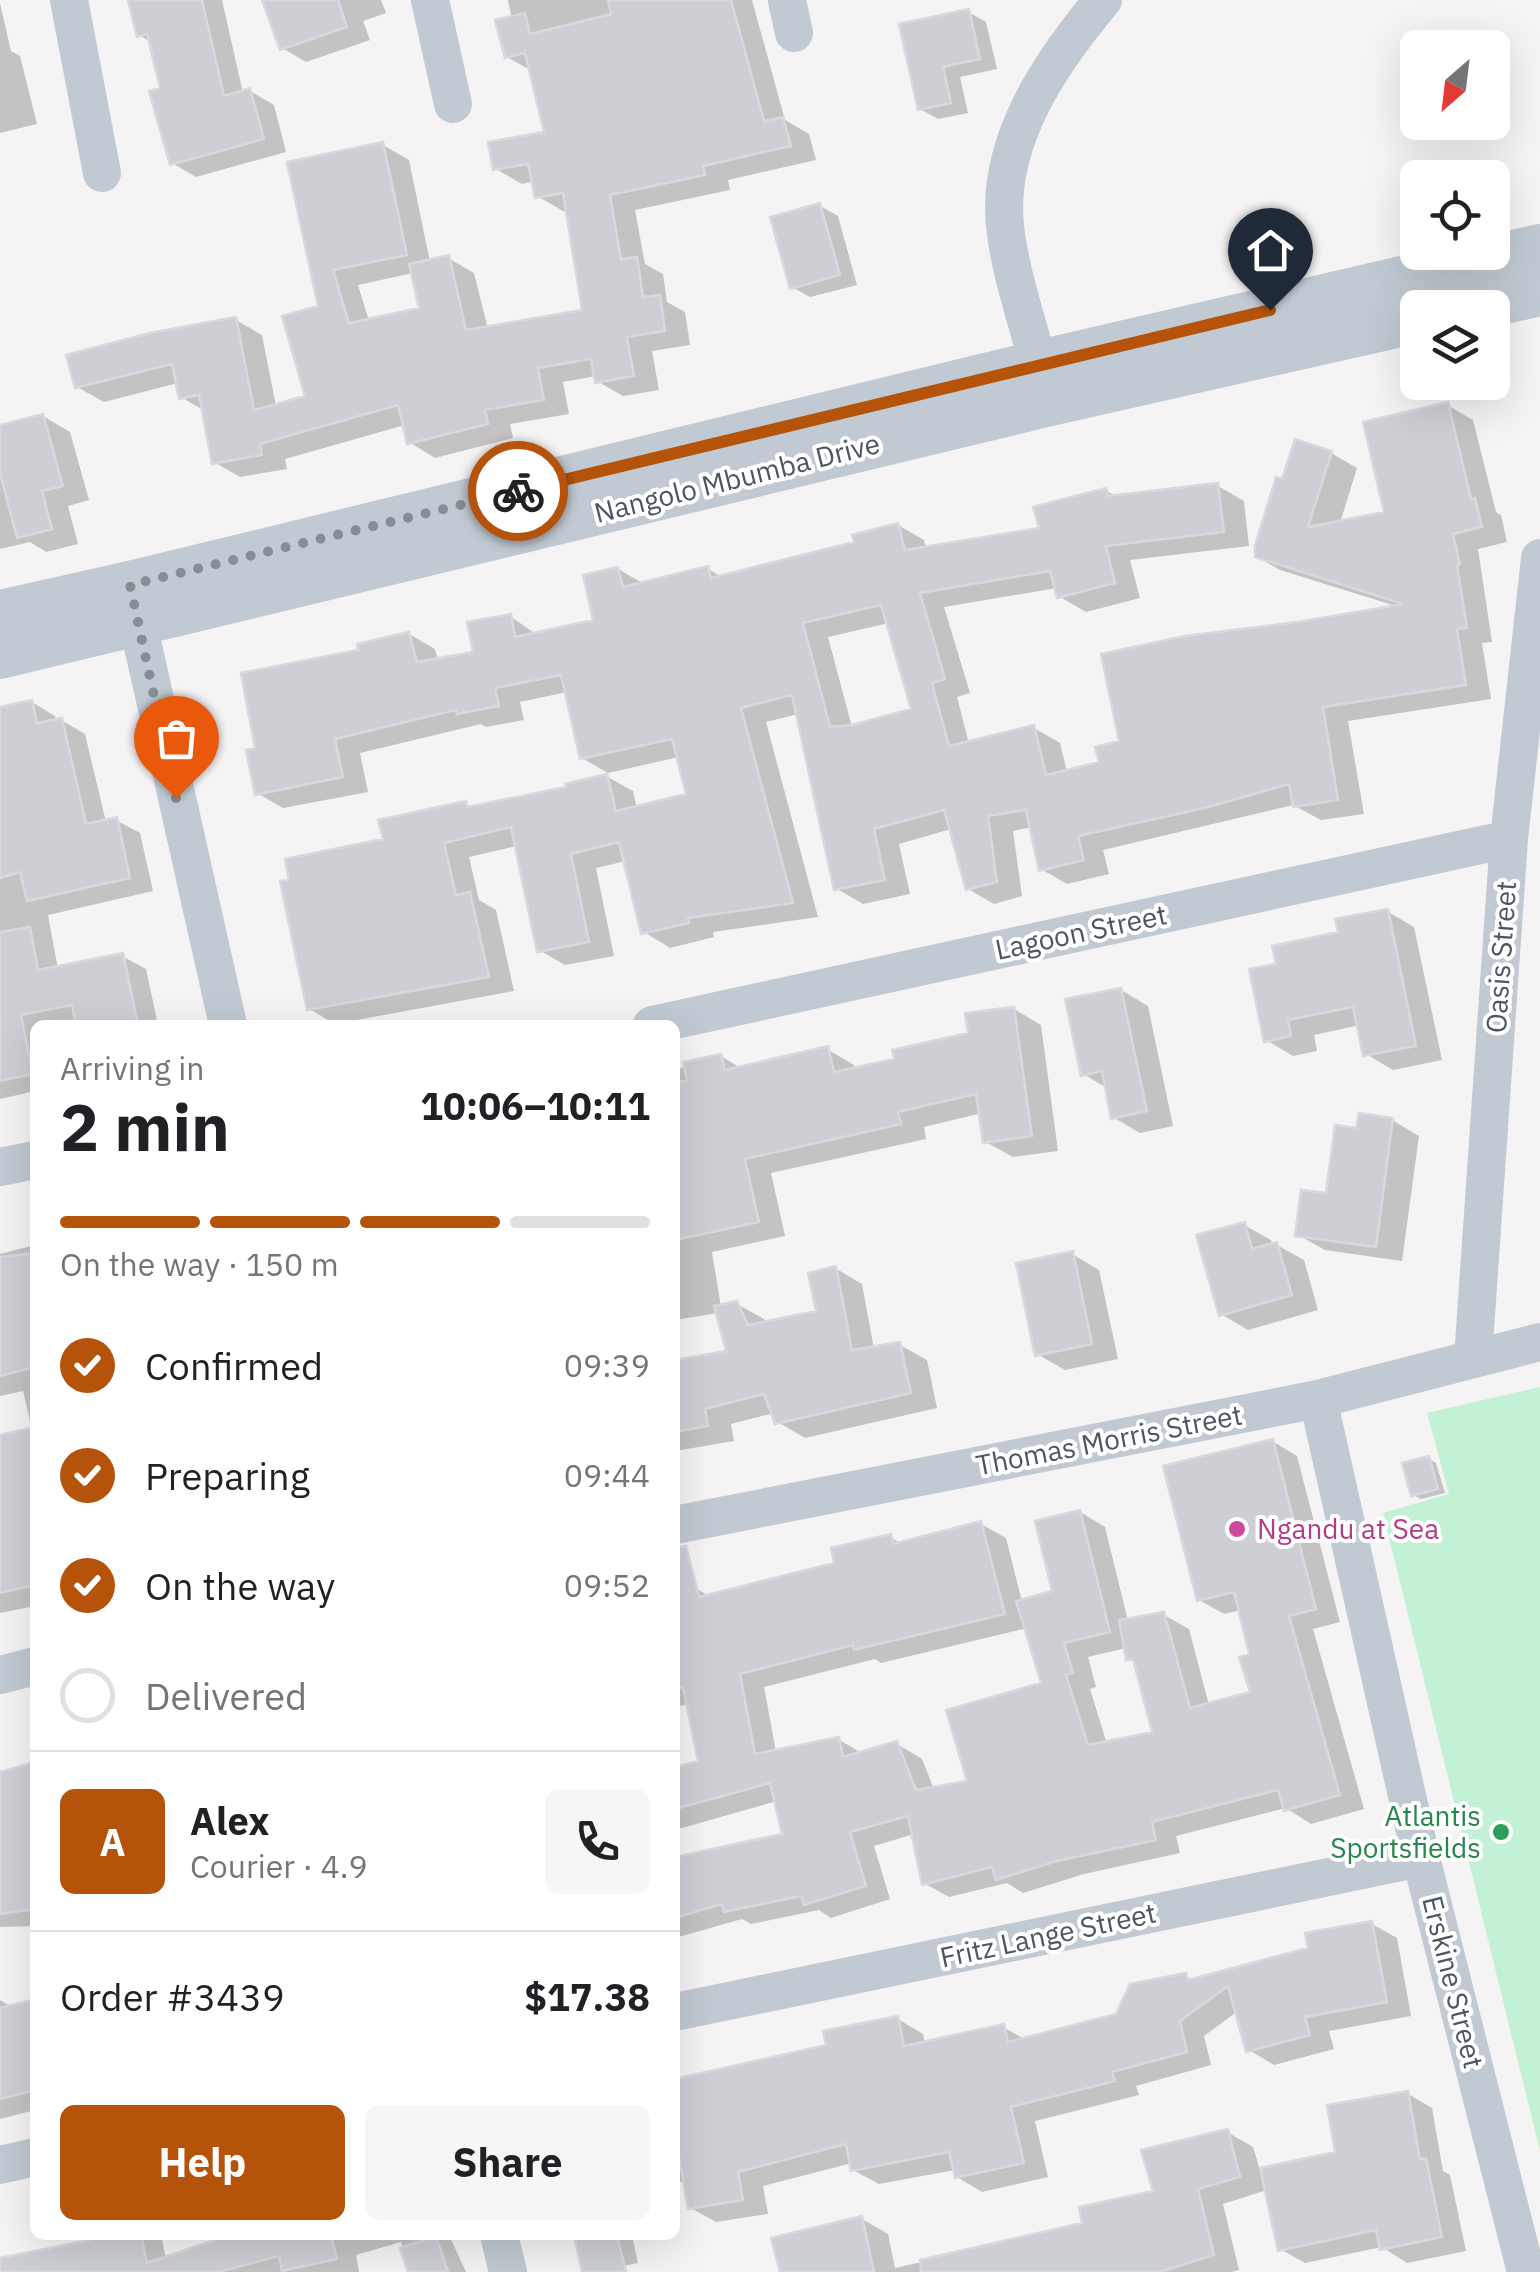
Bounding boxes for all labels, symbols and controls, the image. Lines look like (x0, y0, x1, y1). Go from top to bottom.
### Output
north arrow (1400, 30, 1510, 140)
map controls (1400, 30, 1510, 400)
button: locate (1400, 160, 1510, 270)
pin (1228, 208, 1313, 311)
icon: home (1243, 223, 1298, 278)
button: layers (1400, 290, 1510, 400)
street label: Nangolo Mbumba Drive (590, 424, 883, 531)
courier (468, 441, 568, 541)
icon: bike (491, 464, 546, 519)
pin (134, 696, 219, 799)
icon: bag (149, 711, 204, 766)
street label: Oasis Street (1477, 880, 1524, 1034)
street label: Lagoon Street (992, 895, 1170, 968)
text: Arriving in (60, 1047, 205, 1089)
text: 10:06–10:11 (420, 1081, 650, 1130)
text: 2 min (60, 1084, 230, 1169)
text: On the way · 150 m (60, 1243, 339, 1285)
icon: check (60, 1338, 115, 1393)
text: Confirmed (145, 1341, 323, 1390)
text: 09:39 (564, 1344, 650, 1386)
street label: Thomas Morris Street (973, 1396, 1245, 1483)
icon: check (60, 1448, 115, 1503)
text: Preparing (145, 1451, 310, 1500)
text: 09:44 (564, 1454, 650, 1496)
place label: Ngandu at Sea (1257, 1510, 1439, 1547)
marker: Ngandu at Sea (1226, 1518, 1248, 1540)
icon: check (60, 1558, 115, 1613)
text: On the way (145, 1561, 335, 1610)
text: 09:52 (564, 1564, 650, 1606)
text: Delivered (145, 1671, 307, 1720)
button: phone (545, 1789, 650, 1894)
text: Alex (190, 1796, 270, 1845)
place label: Atlantis Sportsfields (1330, 1797, 1481, 1866)
text: A (99, 1817, 126, 1866)
marker: Atlantis Sportsfields (1490, 1821, 1512, 1843)
text: Courier · 4.9 (190, 1845, 368, 1887)
street label: Erskine Street (1414, 1892, 1493, 2072)
street label: Fritz Lange Street (936, 1894, 1159, 1975)
text: Order #3439 (60, 1972, 285, 2021)
text: $17.38 (524, 1972, 650, 2021)
button: Help (60, 2105, 345, 2220)
button: Share (365, 2105, 650, 2220)

